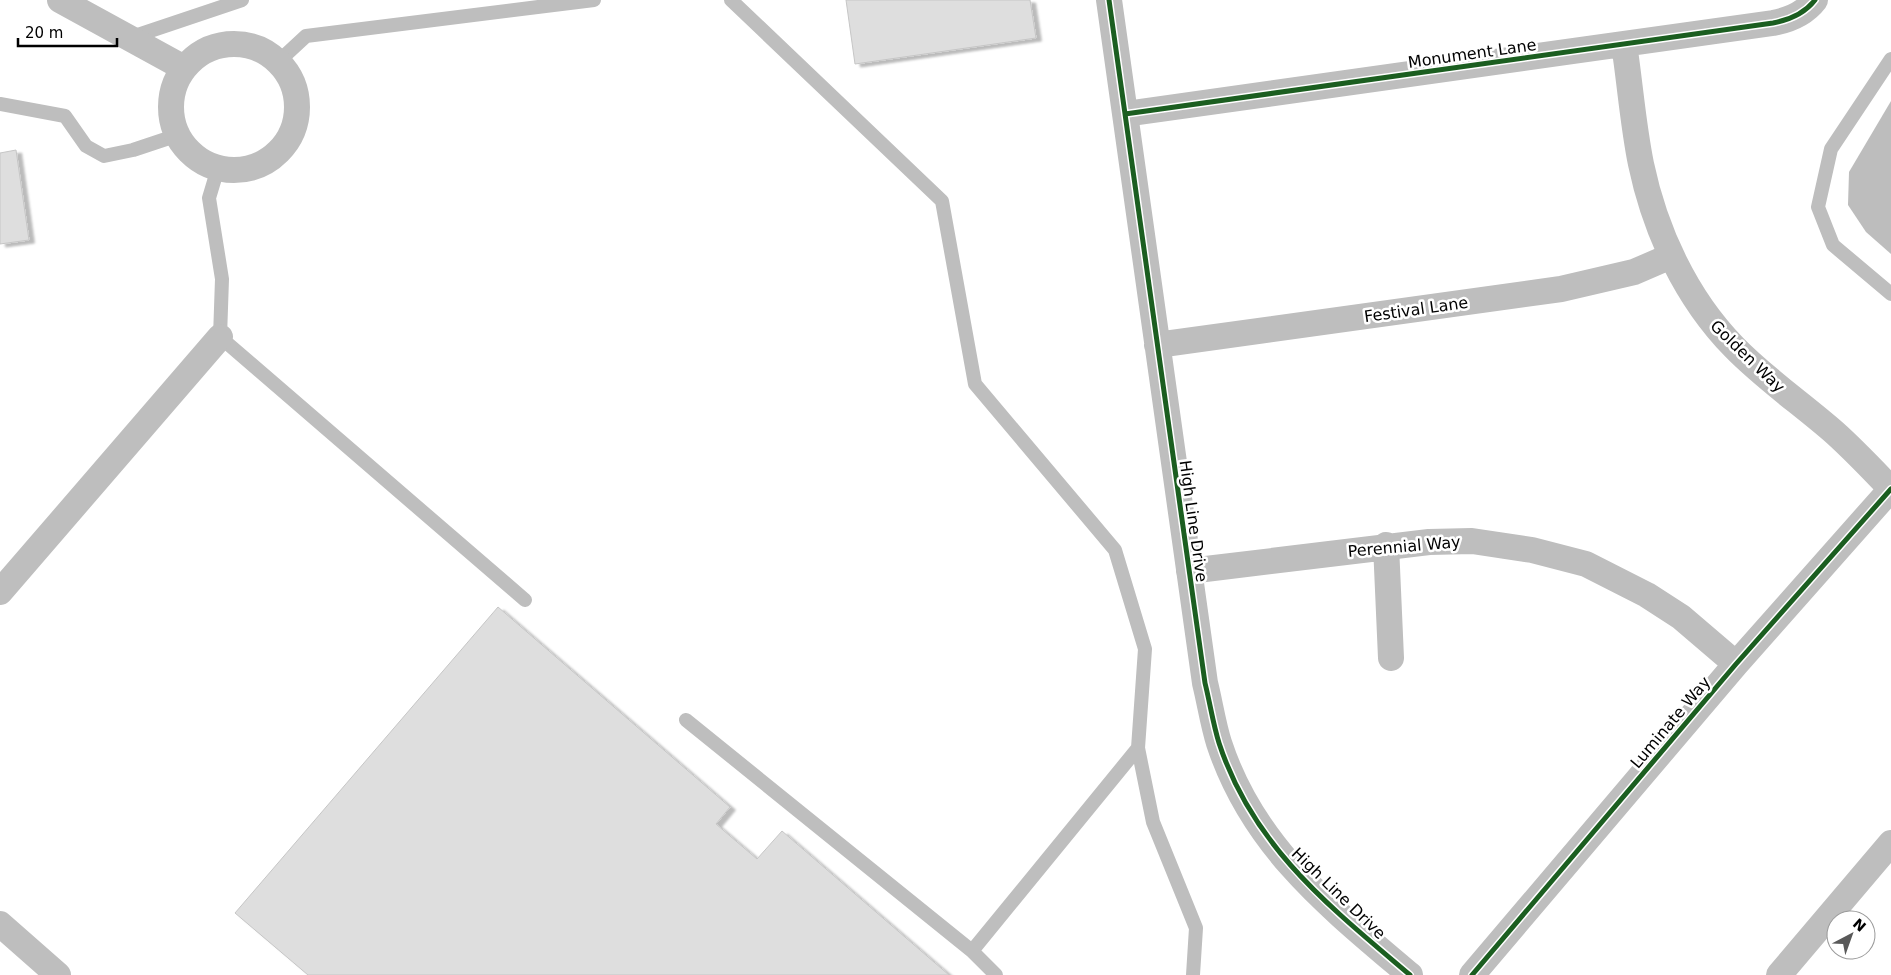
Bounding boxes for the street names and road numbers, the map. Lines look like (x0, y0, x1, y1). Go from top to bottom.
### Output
street label: Monument Lane (1407, 35, 1538, 72)
street label: Festival Lane (1363, 293, 1469, 326)
street label: Golden Way (1707, 316, 1789, 397)
street label: High Line Drive (1176, 459, 1211, 583)
street label: Perennial Way (1347, 532, 1461, 561)
street label: Luminate Way (1626, 673, 1714, 772)
street label: High Line Drive (1288, 844, 1389, 943)

